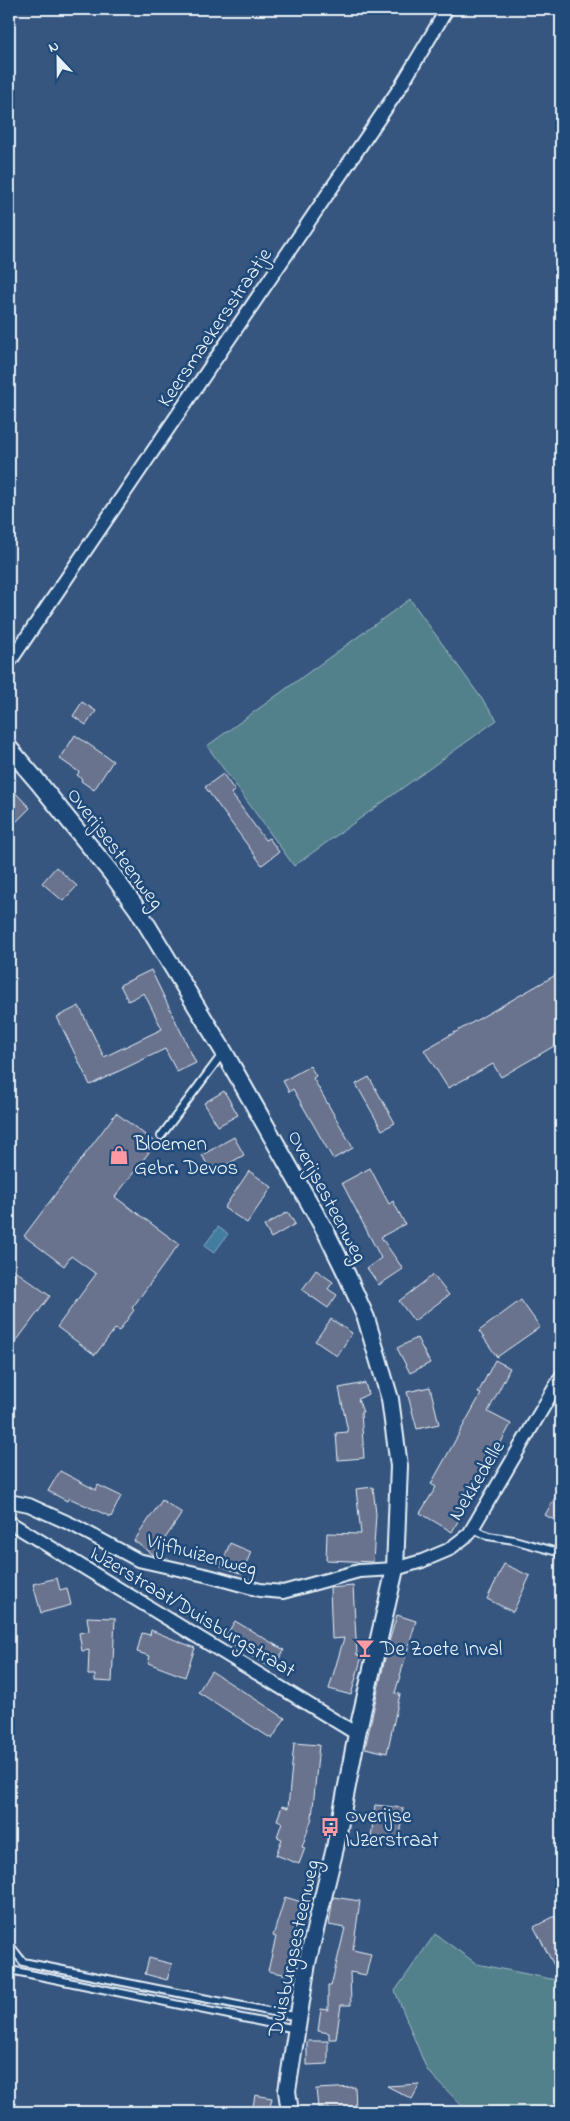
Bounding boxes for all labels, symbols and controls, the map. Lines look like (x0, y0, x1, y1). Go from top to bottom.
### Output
north arrow (32, 32, 82, 82)
text: N (45, 36, 62, 59)
street label: Keersmaekersstraatje (151, 242, 281, 414)
street label: Overijsesteenweg (57, 782, 170, 918)
street label: Overijsesteenweg (277, 1125, 374, 1269)
place label: Bloemen Gebr. Devos (133, 1130, 238, 1184)
shop icon: Bloemen Gebr. Devos (108, 1144, 130, 1166)
street label: Nekkedelle (442, 1435, 514, 1527)
street label: Vijfhuizenweg (141, 1527, 260, 1587)
street label: IJzerstraat/Duisburgstraat (82, 1539, 301, 1688)
place label: De Zoete Inval (379, 1635, 502, 1665)
bar icon: De Zoete Inval (354, 1637, 376, 1659)
place label: Overijse IJzerstraat (345, 1802, 439, 1856)
bus stop icon: Overijse IJzerstraat (319, 1816, 341, 1838)
street label: Duisburgsesteenweg (261, 1857, 330, 2041)

